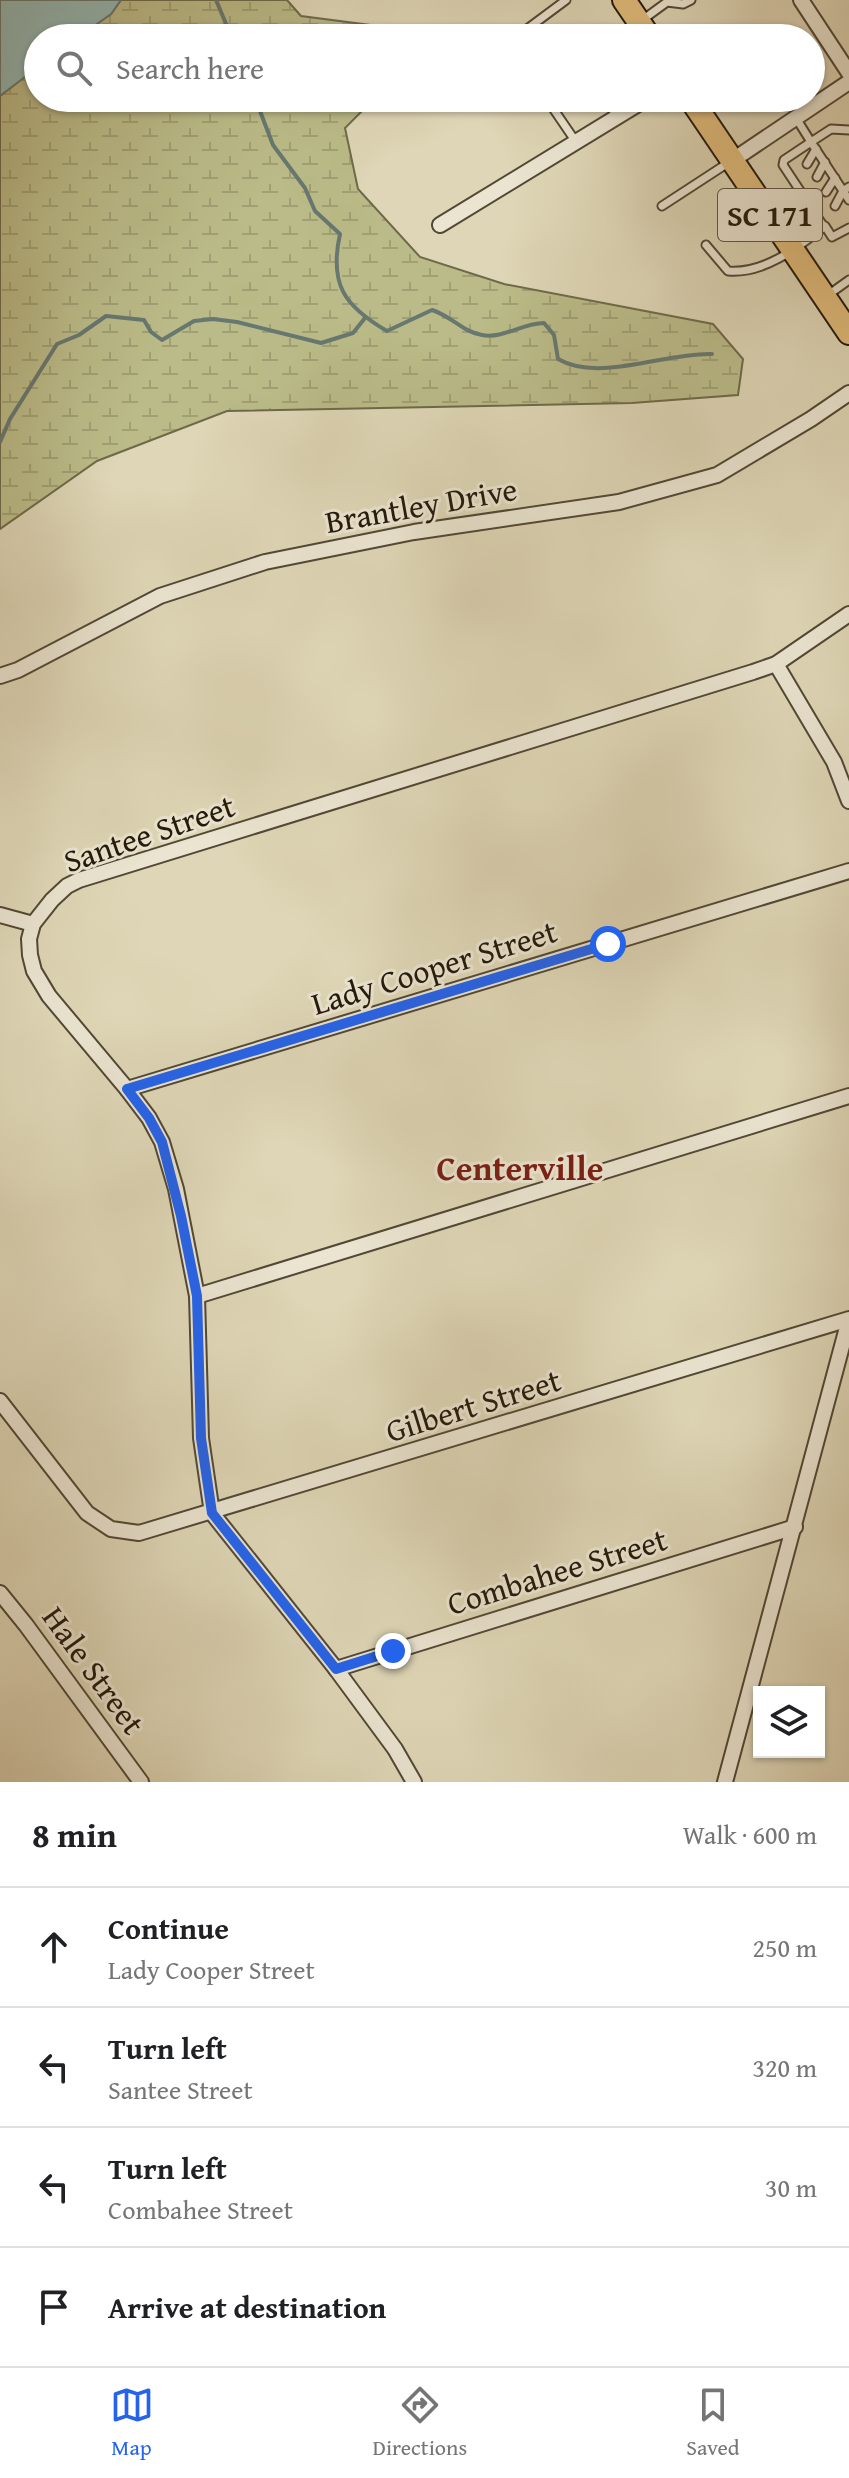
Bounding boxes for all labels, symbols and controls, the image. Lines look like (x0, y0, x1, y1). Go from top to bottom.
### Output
search box (24, 24, 825, 112)
icon: search (52, 46, 96, 90)
text: Search here (116, 46, 264, 90)
road number: SC 171 (718, 189, 822, 241)
street label: Brantley Drive (321, 465, 521, 545)
street label: Santee Street (57, 782, 241, 884)
street label: Lady Cooper Street (306, 907, 562, 1027)
route start (590, 926, 626, 962)
district label: Centerville (437, 1143, 603, 1192)
street label: Gilbert Street (380, 1356, 566, 1454)
street label: Combahee Street (441, 1515, 673, 1627)
street label: Hale Street (31, 1596, 157, 1744)
route end (375, 1633, 411, 1669)
map controls (753, 1686, 825, 1758)
button: layers (753, 1686, 825, 1758)
text: 8 min (32, 1810, 117, 1859)
text: Walk · 600 m (683, 1815, 817, 1854)
text: Continue (108, 1906, 229, 1950)
icon: ahead (32, 1925, 76, 1969)
text: 250 m (752, 1928, 817, 1967)
text: Lady Cooper Street (108, 1950, 315, 1989)
text: Turn left (108, 2026, 227, 2070)
icon: left (32, 2045, 76, 2089)
text: 320 m (752, 2048, 817, 2087)
text: Santee Street (108, 2070, 253, 2109)
text: Turn left (108, 2146, 227, 2190)
icon: left (32, 2165, 76, 2209)
text: 30 m (765, 2168, 817, 2207)
text: Combahee Street (108, 2190, 293, 2229)
icon: arrive (32, 2285, 76, 2329)
text: Arrive at destination (108, 2285, 386, 2329)
tab: Map (110, 2383, 154, 2463)
tab: Directions (373, 2383, 467, 2463)
tab: Saved (686, 2383, 739, 2463)

